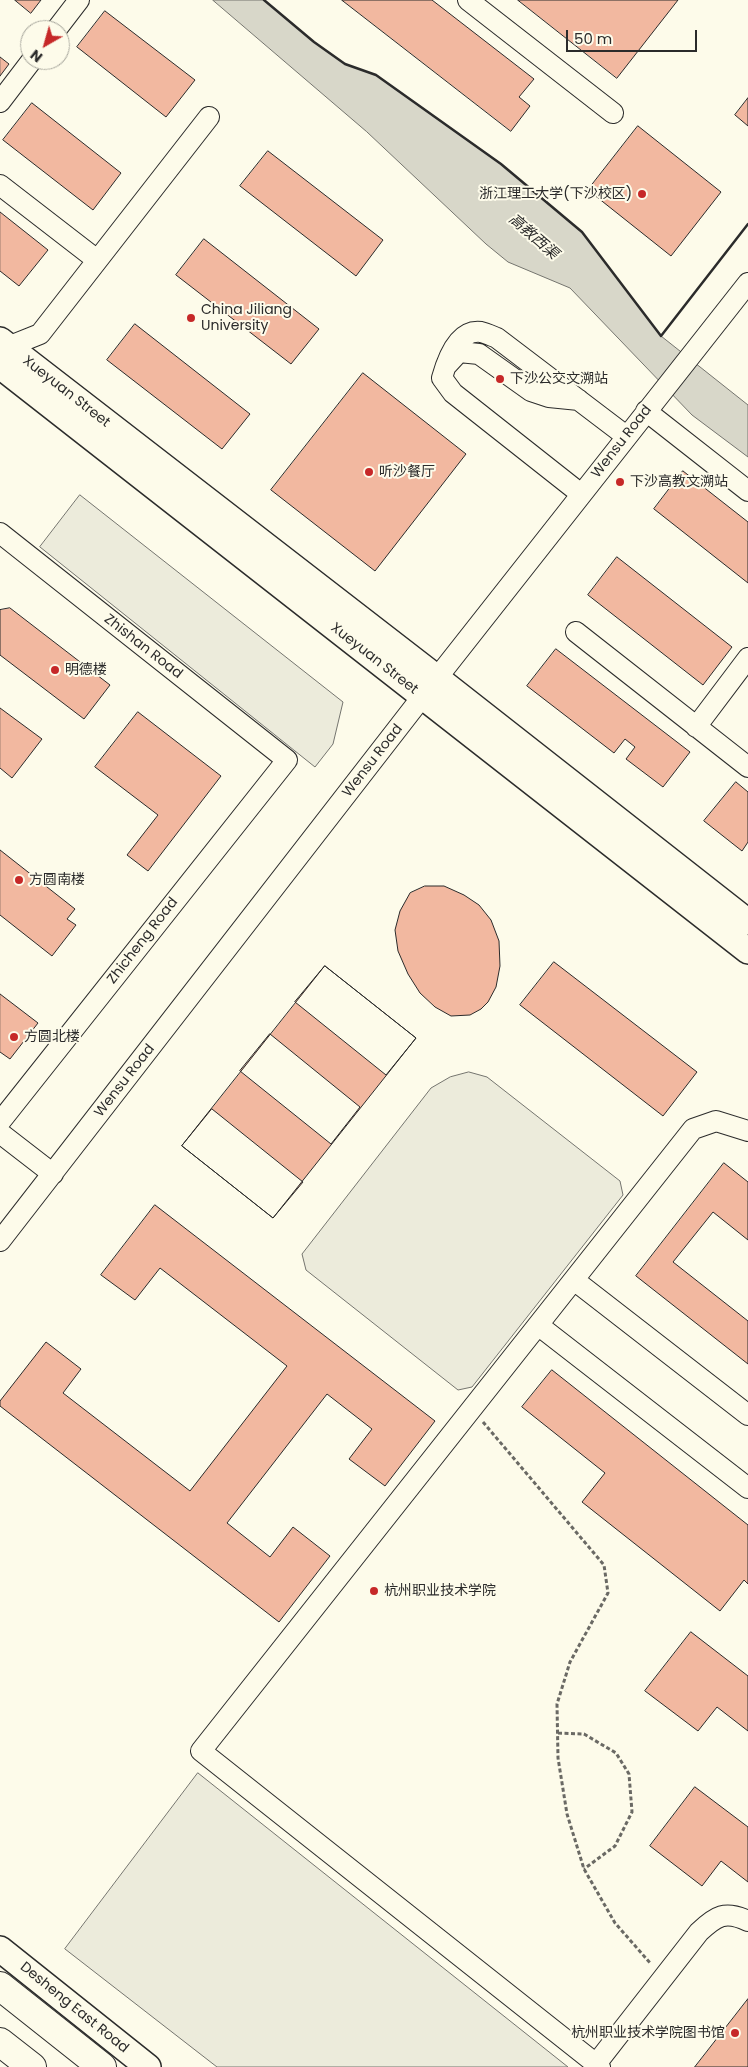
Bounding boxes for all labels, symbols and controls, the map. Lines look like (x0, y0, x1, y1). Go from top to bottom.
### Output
north arrow (20, 20, 70, 70)
scale bar (568, 20, 699, 52)
text: 50 m (574, 28, 612, 49)
text: N (26, 45, 47, 67)
place label: 浙江理工大学(下沙校区) (479, 186, 632, 202)
marker: 浙江理工大学(下沙校区) (636, 188, 648, 200)
water label: 高教西渠 (504, 211, 562, 263)
place label: China Jiliang University (201, 302, 292, 334)
marker: China Jiliang University (185, 312, 197, 324)
street label: Xueyuan Street (19, 353, 113, 431)
place label: 下沙公交文溯站 (510, 371, 608, 387)
marker: 下沙公交文溯站 (494, 373, 506, 385)
street label: Wensu Road (588, 402, 656, 482)
place label: 听沙餐厅 (379, 464, 435, 480)
marker: 听沙餐厅 (363, 466, 375, 478)
place label: 下沙高教文溯站 (630, 474, 728, 490)
marker: 下沙高教文溯站 (614, 476, 626, 488)
street label: Zhishan Road (100, 611, 186, 683)
street label: Xueyuan Street (327, 620, 421, 698)
place label: 明德楼 (65, 662, 107, 678)
marker: 明德楼 (49, 664, 61, 676)
street label: Wensu Road (339, 721, 407, 801)
place label: 方圆南楼 (29, 872, 85, 888)
marker: 方圆南楼 (13, 874, 25, 886)
street label: Zhicheng Road (104, 895, 182, 987)
place label: 方圆北楼 (24, 1029, 80, 1045)
marker: 方圆北楼 (8, 1031, 20, 1043)
street label: Wensu Road (91, 1041, 159, 1121)
place label: 杭州职业技术学院 (384, 1583, 496, 1599)
marker: 杭州职业技术学院 (368, 1585, 380, 1597)
street label: Desheng East Road (16, 1959, 132, 2057)
place label: 杭州职业技术学院图书馆 (571, 2025, 725, 2041)
marker: 杭州职业技术学院图书馆 (729, 2027, 741, 2039)

